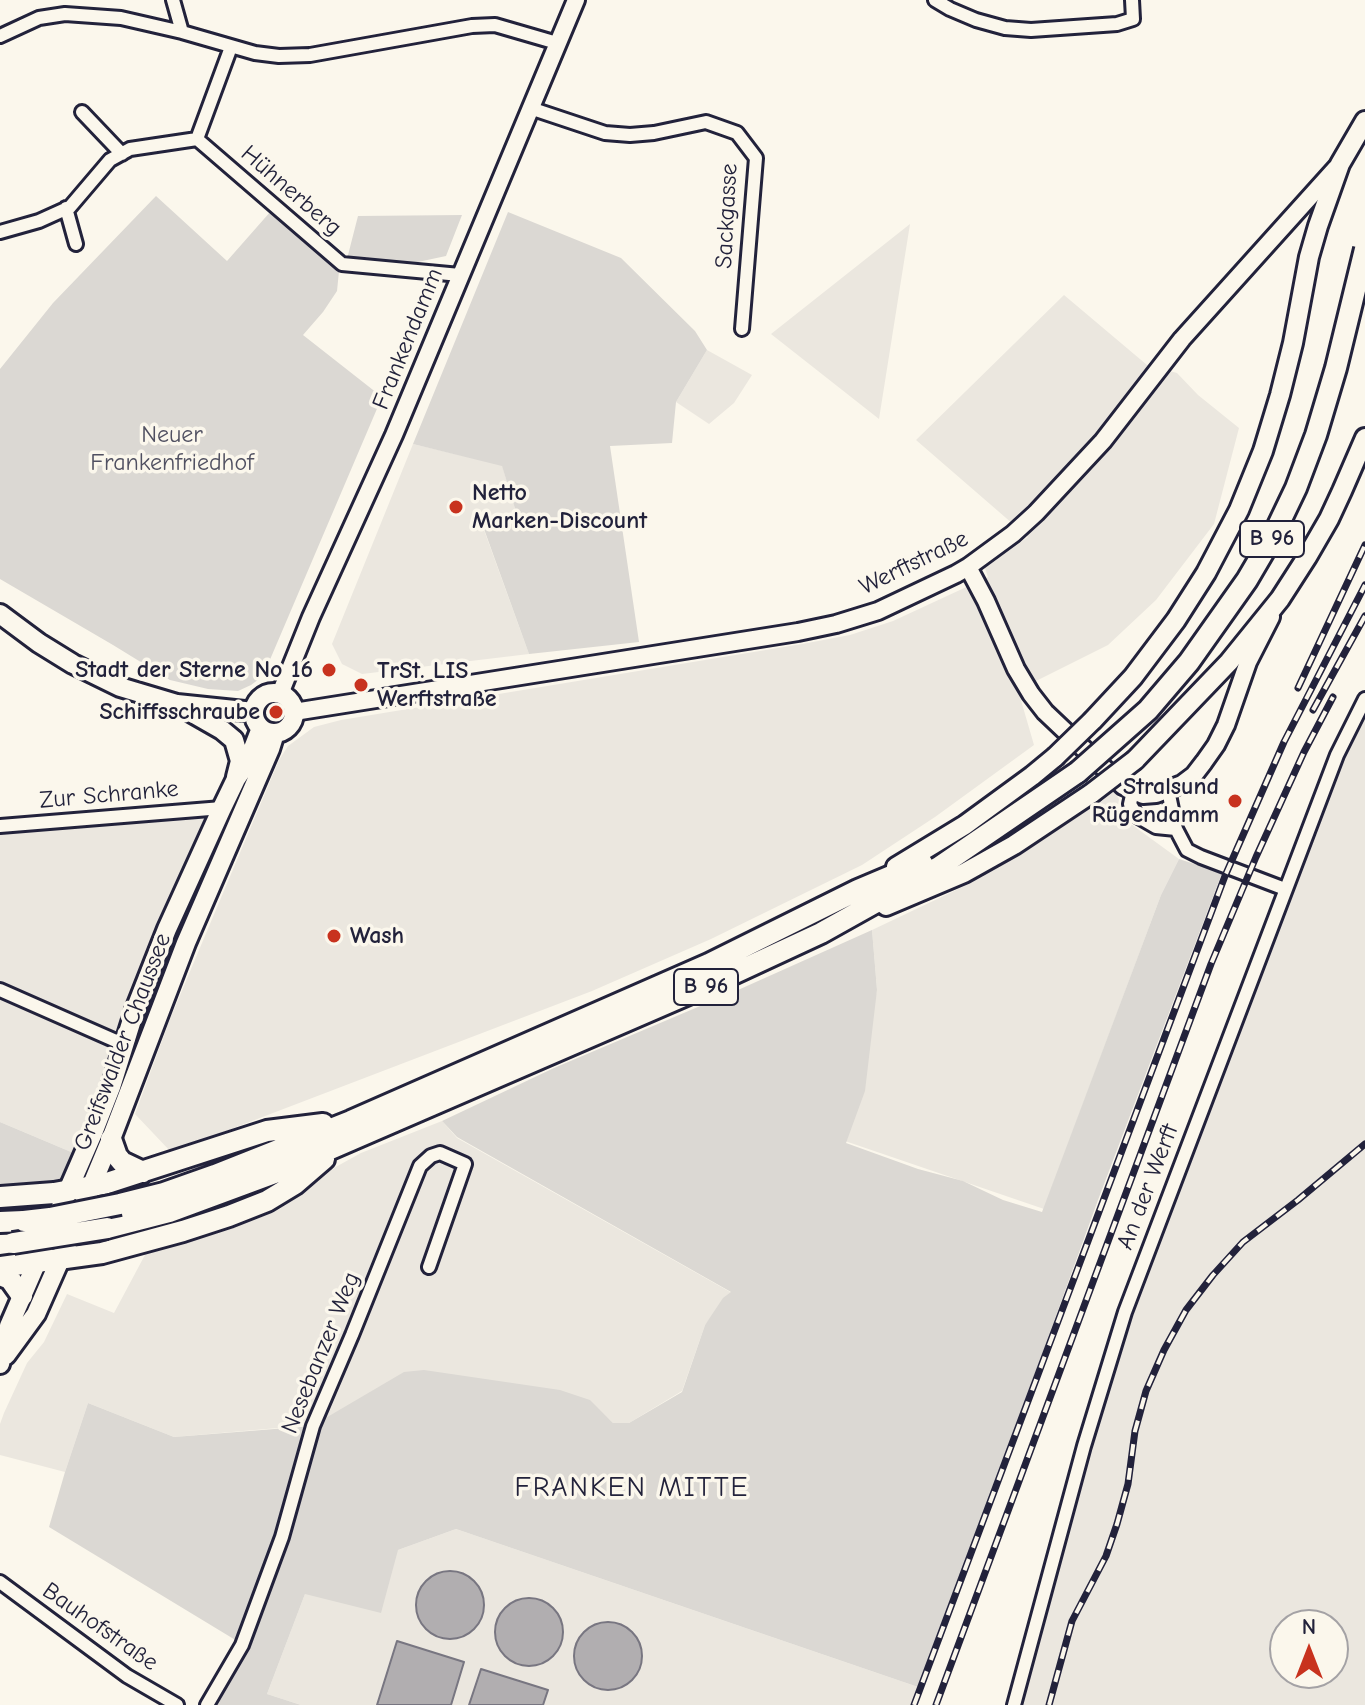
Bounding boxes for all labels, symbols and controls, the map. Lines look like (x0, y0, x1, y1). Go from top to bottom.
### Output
street label: Hühnerberg (235, 140, 347, 242)
street label: Sackgasse (710, 163, 744, 269)
street label: Frankendamm (367, 264, 449, 414)
park label: Neuer Frankenfriedhof (90, 421, 254, 477)
place label: Netto Marken-Discount (472, 479, 647, 535)
marker: Netto Marken-Discount (447, 498, 465, 516)
road number: B 96 (1240, 521, 1304, 557)
street label: Werftstraße (855, 524, 973, 602)
place label: Stadt der Sterne No 16 (75, 656, 313, 684)
place label: TrSt. LIS Werftstraße (377, 657, 497, 713)
marker: Stadt der Sterne No 16 (320, 661, 338, 679)
marker: TrSt. LIS Werftstraße (352, 676, 370, 694)
place label: Schiffsschraube (99, 698, 260, 726)
marker: Schiffsschraube (267, 703, 285, 721)
place label: Stralsund Rügendamm (1092, 773, 1219, 829)
street label: Zur Schranke (38, 775, 180, 815)
marker: Stralsund Rügendamm (1226, 792, 1244, 810)
place label: Wash (350, 922, 404, 950)
marker: Wash (325, 927, 343, 945)
street label: Greifswalder Chaussee (68, 929, 178, 1155)
road number: B 96 (674, 969, 738, 1005)
street label: An der Werft (1111, 1120, 1185, 1254)
street label: Nesebanzer Weg (276, 1268, 366, 1438)
district label: FRANKEN MITTE (515, 1471, 749, 1505)
street label: Bauhofstraße (37, 1577, 163, 1677)
north arrow (1269, 1609, 1349, 1689)
text: N (1302, 1614, 1316, 1640)

